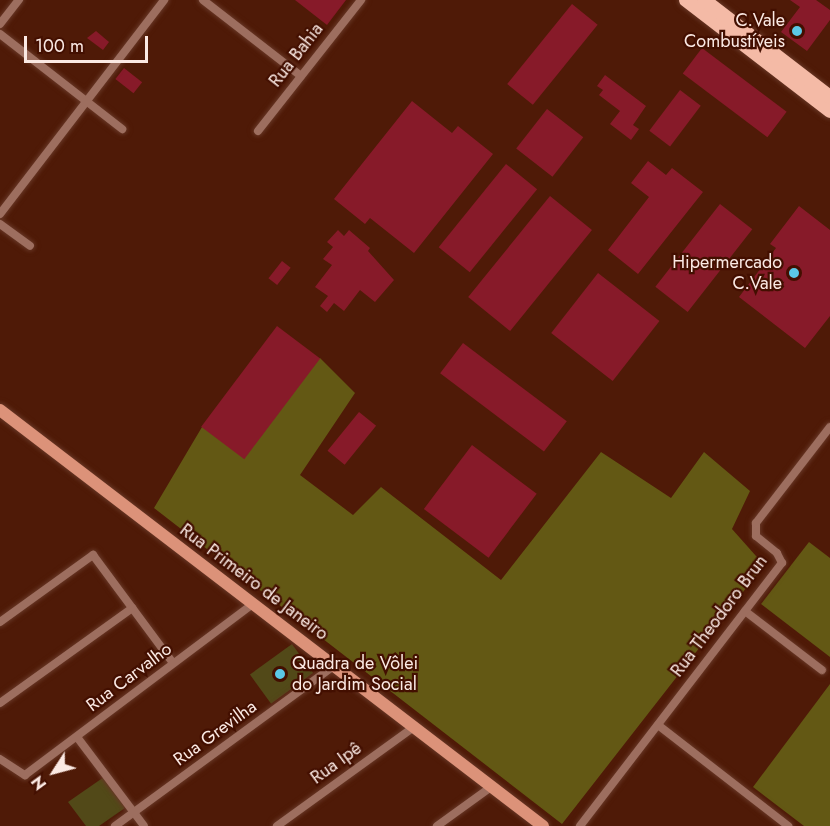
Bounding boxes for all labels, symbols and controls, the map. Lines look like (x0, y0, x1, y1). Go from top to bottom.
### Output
place label: C.Vale Combustíveis (684, 10, 785, 52)
street label: Rua Bahia (264, 19, 328, 91)
scale bar (27, 24, 152, 62)
marker: C.Vale Combustíveis (790, 24, 804, 38)
text: 100 m (35, 33, 84, 59)
place label: Hipermercado C.Vale (672, 252, 782, 294)
marker: Hipermercado C.Vale (787, 266, 801, 280)
street label: Rua Primeiro de Janeiro (176, 519, 332, 645)
street label: Rua Theodoro Brun (666, 551, 772, 681)
street label: Rua Carvalho (82, 638, 176, 716)
place label: Quadra de Vôlei do Jardim Social (292, 653, 418, 696)
marker: Quadra de Vôlei do Jardim Social (273, 667, 287, 681)
street label: Rua Grevilha (169, 696, 261, 770)
street label: Rua Ipê (306, 737, 366, 789)
north arrow (24, 742, 84, 802)
text: N (26, 771, 52, 795)

